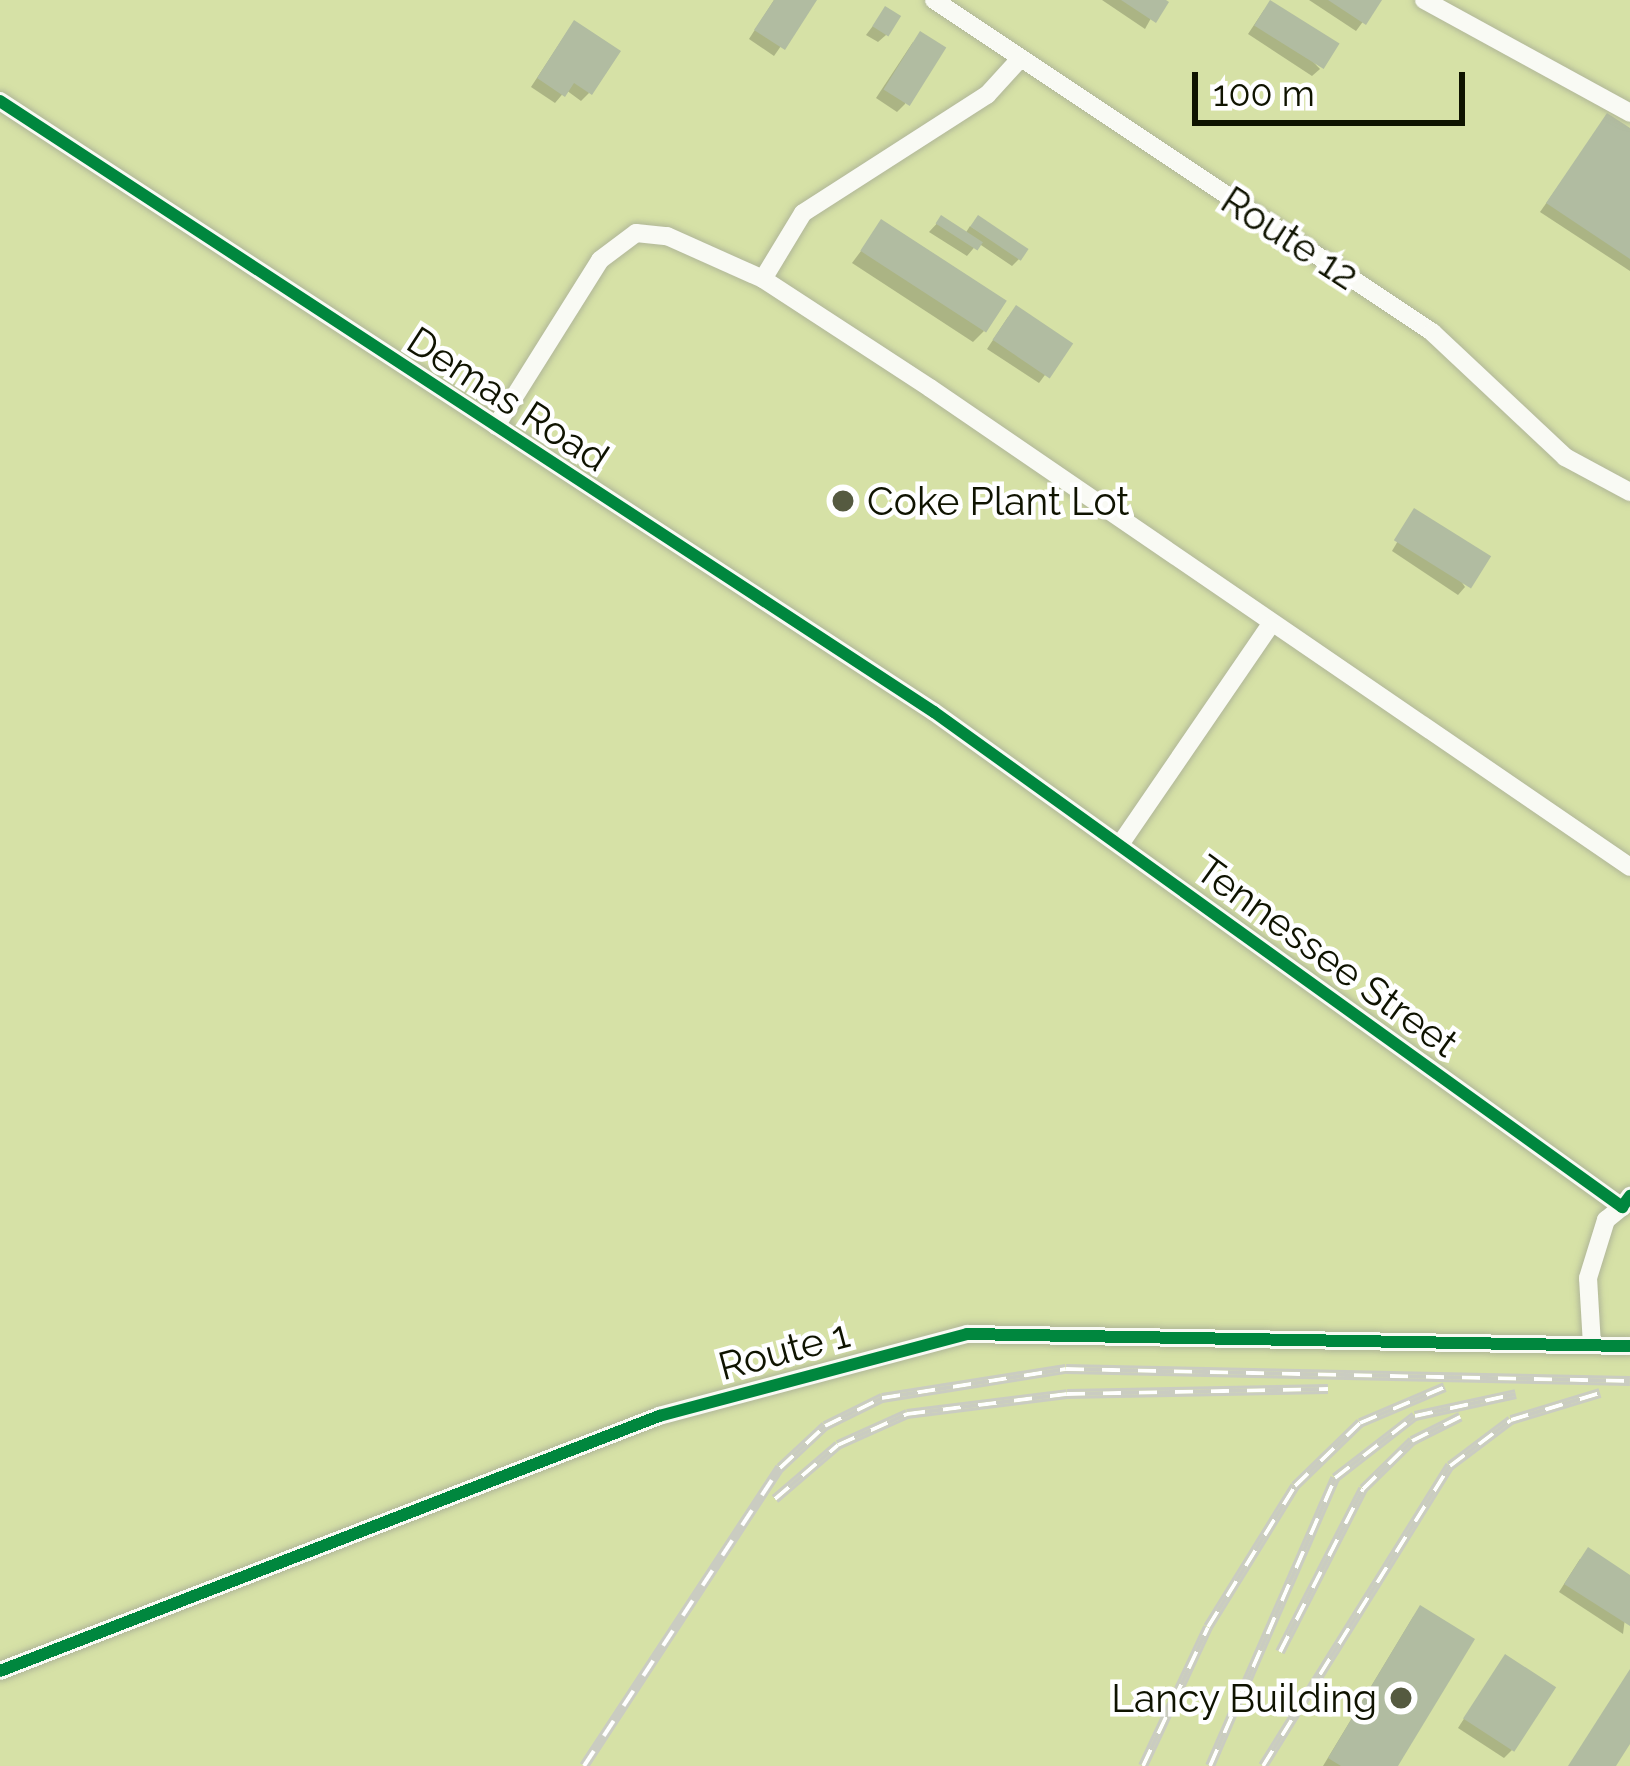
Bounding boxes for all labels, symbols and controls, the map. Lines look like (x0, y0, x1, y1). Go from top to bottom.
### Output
scale bar (1198, 48, 1471, 122)
text: 100 m (1213, 72, 1315, 114)
street label: Route 12 (1213, 177, 1367, 299)
street label: Demas Road (399, 317, 617, 481)
place label: Coke Plant Lot (867, 478, 1129, 524)
marker: Coke Plant Lot (830, 488, 856, 514)
street label: Tennessee Street (1187, 845, 1467, 1067)
street label: Route 1 (713, 1310, 855, 1390)
place label: Lancy Building (1110, 1675, 1377, 1721)
marker: Lancy Building (1388, 1685, 1414, 1711)

